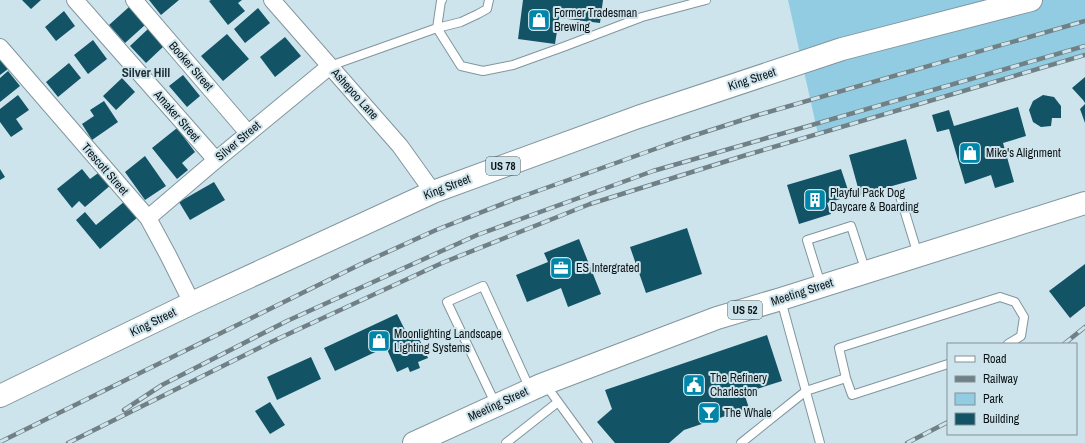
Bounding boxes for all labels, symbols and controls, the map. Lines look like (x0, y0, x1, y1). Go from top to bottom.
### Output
place label: Former Tradesman Brewing (554, 5, 637, 35)
shop icon: Former Tradesman Brewing (526, 7, 552, 33)
street label: Booker Street (165, 38, 217, 94)
district label: Silver Hill (122, 64, 170, 81)
street label: Ashepoo Lane (327, 64, 382, 123)
street label: King Street (726, 64, 778, 94)
street label: Amaker Street (150, 86, 204, 145)
street label: Silver Street (212, 117, 264, 165)
street label: Trescott Street (78, 140, 132, 199)
shop icon: Mike's Alignment (957, 140, 983, 166)
place label: Mike's Alignment (986, 145, 1061, 161)
road number: US 78 (486, 157, 520, 175)
street label: King Street (421, 171, 473, 203)
place label: Playful Pack Dog Daycare & Boarding (830, 185, 919, 215)
building icon: Playful Pack Dog Daycare & Boarding (802, 187, 828, 213)
office icon: ES Intergrated (548, 255, 574, 281)
place label: ES Intergrated (576, 260, 639, 276)
street label: Meeting Street (769, 274, 835, 310)
road number: US 52 (728, 301, 762, 319)
street label: King Street (127, 304, 179, 340)
place label: Moonlighting Landscape Lighting Systems (394, 326, 502, 356)
shop icon: Moonlighting Landscape Lighting Systems (366, 328, 392, 354)
legend (947, 343, 1077, 435)
text: Road (983, 351, 1007, 367)
place label: The Refinery Charleston (710, 370, 767, 400)
text: Railway (983, 371, 1018, 387)
public building icon: The Refinery Charleston (681, 372, 707, 398)
street label: Meeting Street (465, 383, 531, 425)
text: Park (983, 391, 1003, 407)
bar icon: The Whale (696, 400, 722, 426)
place label: The Whale (724, 405, 772, 421)
text: Building (983, 411, 1020, 427)

